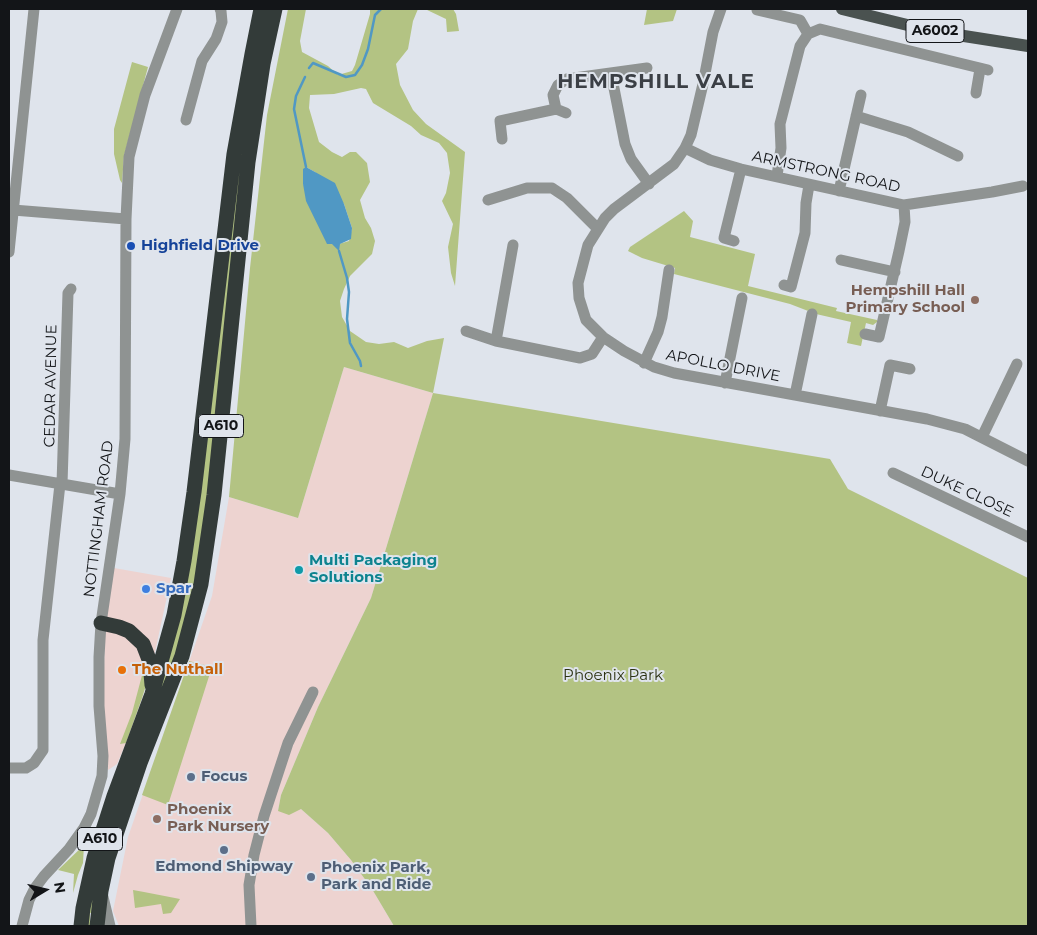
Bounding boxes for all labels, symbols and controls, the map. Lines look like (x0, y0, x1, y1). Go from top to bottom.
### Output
road number: A6002 (906, 20, 964, 42)
district label: HEMPSHILL VALE (555, 70, 757, 94)
street label: ARMSTRONG ROAD (750, 147, 902, 197)
place label: Highfield Drive (141, 237, 259, 255)
marker: Highfield Drive (125, 240, 137, 252)
place label: Hempshill Hall Primary School (846, 282, 965, 317)
marker: Hempshill Hall Primary School (969, 294, 981, 306)
street label: CEDAR AVENUE (41, 324, 61, 448)
street label: APOLLO DRIVE (664, 346, 782, 386)
road number: A610 (198, 414, 244, 438)
street label: NOTTINGHAM ROAD (80, 440, 118, 598)
street label: DUKE CLOSE (918, 463, 1016, 521)
place label: Multi Packaging Solutions (309, 552, 437, 587)
marker: Multi Packaging Solutions (293, 564, 305, 576)
place label: Spar (156, 580, 192, 598)
marker: Spar (140, 583, 152, 595)
place label: The Nuthall (132, 661, 223, 679)
marker: The Nuthall (116, 664, 128, 676)
park label: Phoenix Park (563, 667, 663, 685)
place label: Focus (201, 768, 247, 786)
marker: Focus (185, 771, 197, 783)
place label: Phoenix Park Nursery (167, 801, 269, 836)
marker: Phoenix Park Nursery (151, 813, 163, 825)
road number: A610 (78, 828, 122, 851)
marker: Edmond Shipway (218, 844, 230, 856)
place label: Edmond Shipway (155, 858, 293, 876)
place label: Phoenix Park, Park and Ride (321, 859, 431, 894)
north arrow (20, 865, 70, 915)
marker: Phoenix Park, Park and Ride (305, 871, 317, 883)
text: N (50, 881, 70, 895)

